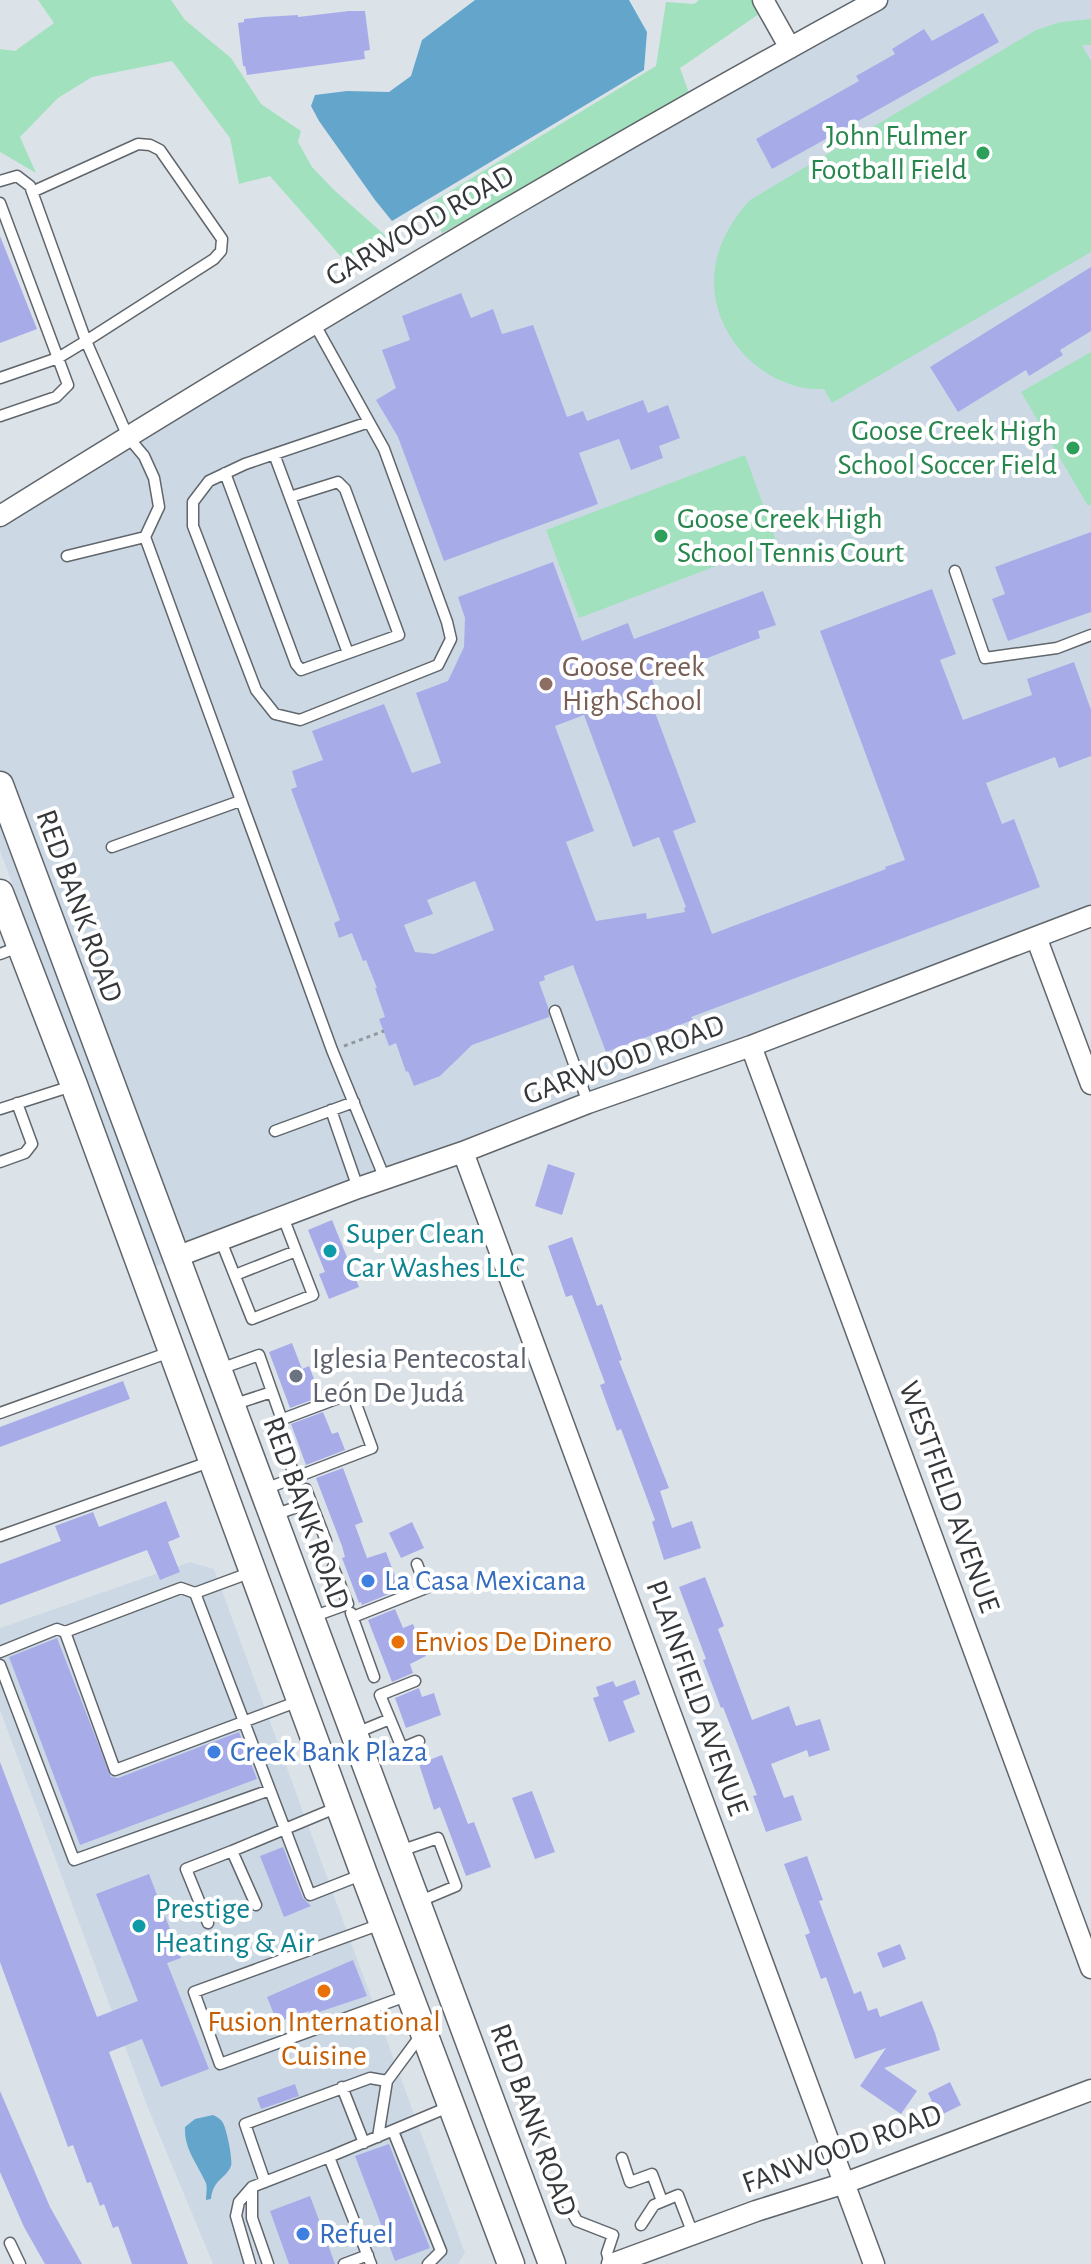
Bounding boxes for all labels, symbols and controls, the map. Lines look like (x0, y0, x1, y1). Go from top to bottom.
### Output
place label: John Fulmer Football Field (810, 121, 967, 185)
marker: John Fulmer Football Field (974, 144, 992, 162)
street label: GARWOOD ROAD (321, 160, 519, 292)
place label: Goose Creek High School Soccer Field (838, 416, 1057, 480)
marker: Goose Creek High School Soccer Field (1064, 439, 1082, 457)
place label: Goose Creek High School Tennis Court (677, 504, 904, 568)
marker: Goose Creek High School Tennis Court (652, 527, 670, 545)
place label: Goose Creek High School (562, 652, 705, 716)
marker: Goose Creek High School (537, 675, 555, 693)
street label: RED BANK ROAD (30, 806, 128, 1006)
street label: GARWOOD ROAD (519, 1010, 729, 1110)
place label: Super Clean Car Washes LLC (346, 1219, 525, 1283)
marker: Super Clean Car Washes LLC (321, 1242, 339, 1260)
place label: Iglesia Pentecostal León De Judá (312, 1344, 527, 1408)
marker: Iglesia Pentecostal León De Judá (287, 1367, 305, 1385)
street label: WESTFIELD AVENUE (893, 1377, 1005, 1617)
street label: RED BANK ROAD (257, 1413, 355, 1613)
place label: La Casa Mexicana (384, 1566, 586, 1596)
marker: La Casa Mexicana (359, 1572, 377, 1590)
street label: PLAINFIELD AVENUE (640, 1576, 754, 1820)
place label: Envios De Dinero (414, 1627, 612, 1657)
marker: Envios De Dinero (389, 1633, 407, 1651)
place label: Creek Bank Plaza (230, 1737, 428, 1767)
marker: Creek Bank Plaza (205, 1743, 223, 1761)
place label: Prestige Heating & Air (155, 1894, 315, 1958)
marker: Prestige Heating & Air (130, 1917, 148, 1935)
marker: Fusion International Cuisine (315, 1982, 333, 2000)
place label: Fusion International Cuisine (207, 2007, 441, 2071)
street label: RED BANK ROAD (484, 2020, 582, 2220)
street label: FANWOOD ROAD (738, 2099, 946, 2199)
place label: Refuel (319, 2219, 394, 2249)
marker: Refuel (294, 2225, 312, 2243)

